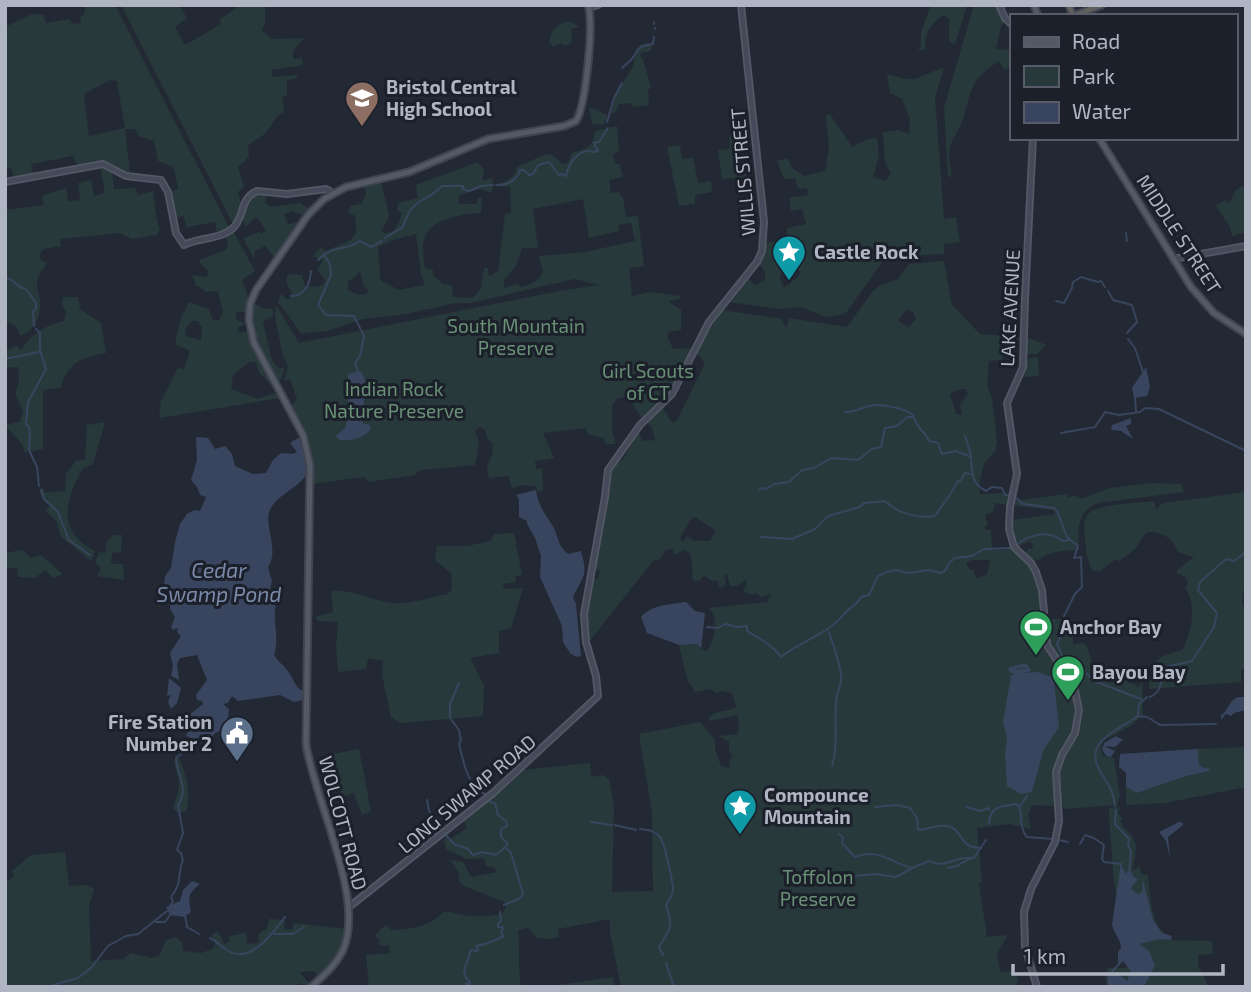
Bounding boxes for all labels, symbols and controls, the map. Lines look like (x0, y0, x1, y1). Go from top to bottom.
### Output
legend (1010, 14, 1237, 140)
text: Road (1072, 28, 1120, 53)
text: Park (1072, 63, 1115, 88)
place label: Bristol Central High School (386, 75, 518, 120)
school or university icon: Bristol Central High School (343, 79, 381, 128)
text: Water (1072, 98, 1131, 123)
street label: WILLIS STREET (725, 107, 760, 237)
street label: MIDDLE STREET (1132, 170, 1226, 298)
place icon: Castle Rock (770, 233, 808, 282)
place label: Castle Rock (814, 240, 919, 263)
street label: LAKE AVENUE (995, 249, 1024, 367)
park label: South Mountain Preserve (447, 314, 585, 359)
park label: Girl Scouts of CT (602, 359, 694, 404)
park label: Indian Rock Nature Preserve (324, 377, 464, 422)
water label: Cedar Swamp Pond (157, 557, 281, 606)
sports icon: Anchor Bay (1017, 608, 1055, 657)
place label: Anchor Bay (1060, 615, 1162, 639)
sports icon: Bayou Bay (1049, 653, 1087, 702)
place label: Bayou Bay (1092, 660, 1186, 684)
place label: Fire Station Number 2 (108, 710, 212, 755)
public building icon: Fire Station Number 2 (218, 714, 256, 763)
street label: LONG SWAMP ROAD (393, 729, 540, 858)
street label: WOLCOTT ROAD (315, 753, 372, 892)
place label: Compounce Mountain (764, 783, 869, 828)
place icon: Compounce Mountain (721, 787, 759, 836)
park label: Toffolon Preserve (780, 865, 856, 910)
scale bar (1013, 932, 1223, 976)
text: 1 km (1024, 943, 1066, 968)

